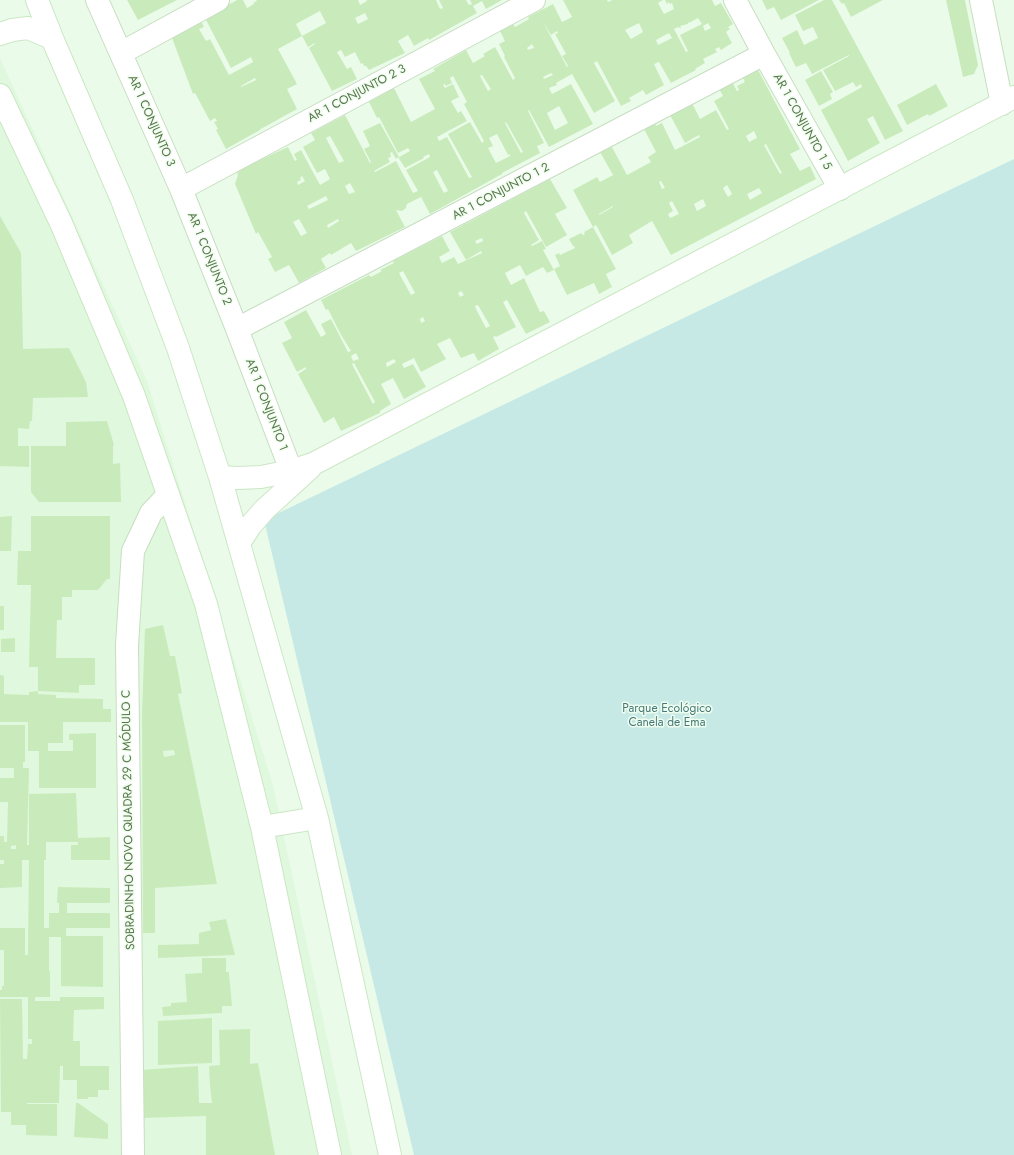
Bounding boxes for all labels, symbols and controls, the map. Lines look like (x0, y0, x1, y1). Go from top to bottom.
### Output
street label: AR 1 CONJUNTO 2 3 (306, 62, 408, 126)
street label: AR 1 CONJUNTO 1 5 (770, 71, 834, 173)
street label: AR 1 CONJUNTO 3 (124, 73, 178, 169)
street label: AR 1 CONJUNTO 1 2 (450, 160, 552, 224)
street label: AR 1 CONJUNTO 2 (184, 210, 234, 308)
street label: AR 1 CONJUNTO 1 (242, 357, 290, 453)
street label: SOBRADINHO NOVO QUADRA 29 C MÓDULO C (120, 690, 138, 950)
park label: Parque Ecológico Canela de Ema (622, 702, 712, 730)

